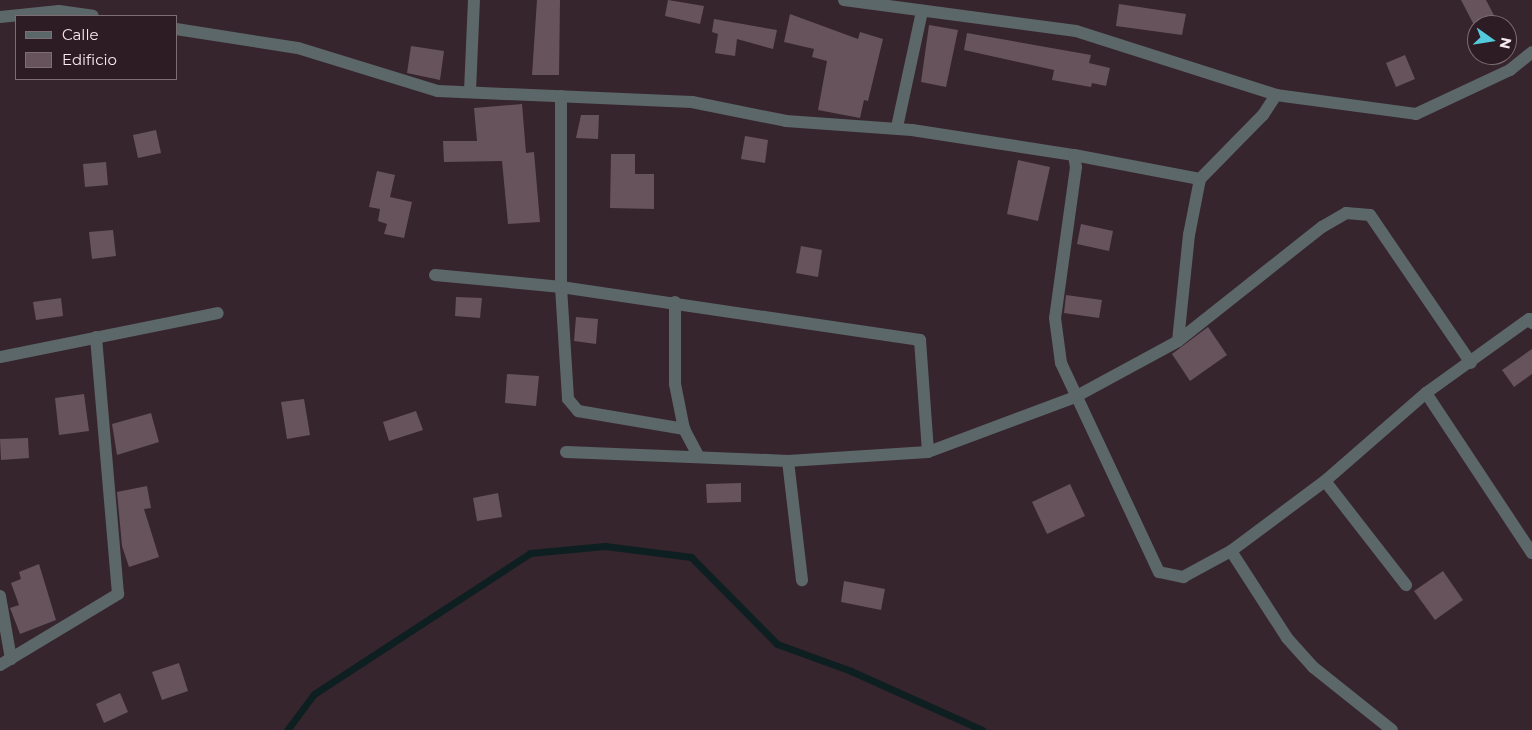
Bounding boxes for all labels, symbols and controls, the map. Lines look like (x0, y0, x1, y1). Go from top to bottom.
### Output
legend (15, 15, 178, 80)
north arrow (1467, 15, 1517, 65)
text: Calle (62, 25, 99, 44)
text: N (1496, 36, 1516, 51)
text: Edificio (62, 50, 117, 69)

